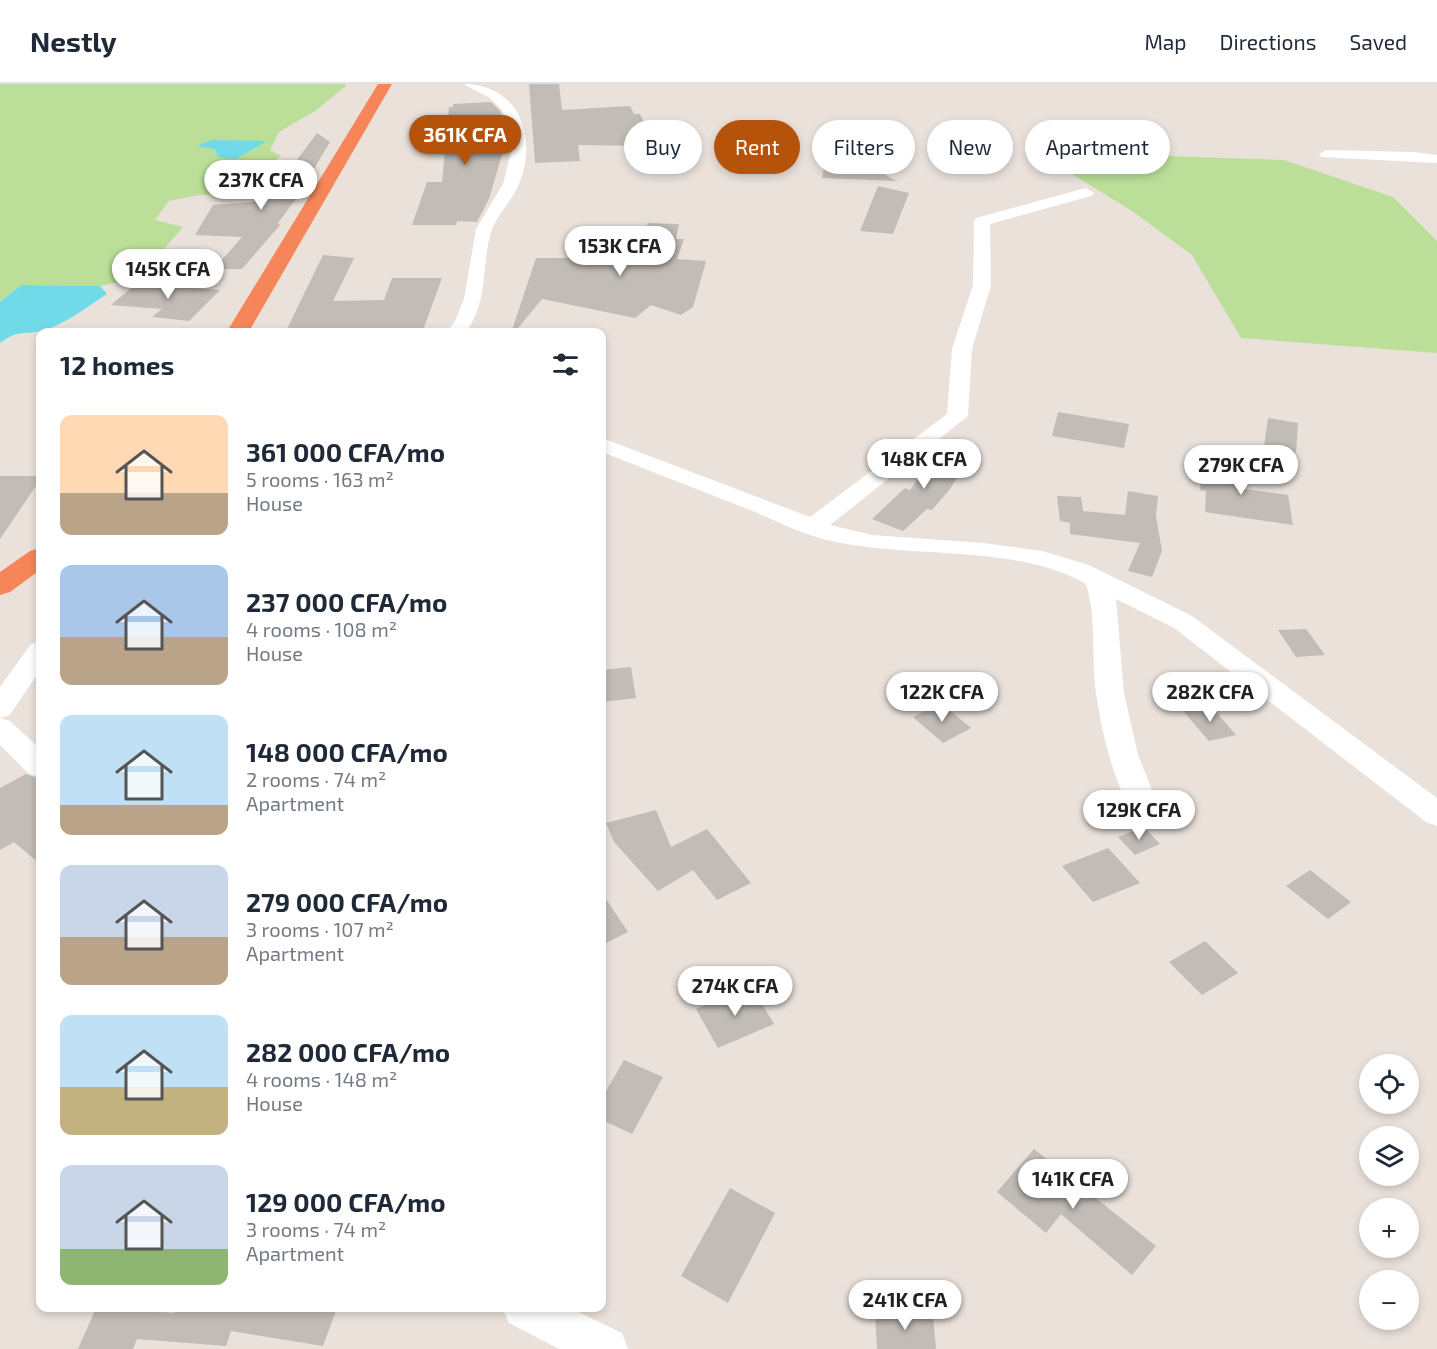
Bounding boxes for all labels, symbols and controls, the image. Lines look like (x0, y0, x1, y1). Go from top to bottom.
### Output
text: Nestly (30, 24, 117, 58)
text: Map (1144, 29, 1187, 54)
text: Directions (1220, 29, 1316, 54)
text: Saved (1349, 29, 1407, 54)
pin: 361K CFA (403, 115, 527, 166)
chip: Buy (624, 120, 702, 174)
chip: Rent (714, 120, 800, 174)
chip: Filters (812, 120, 915, 174)
chip: New (927, 120, 1013, 174)
chip: Apartment (1025, 120, 1170, 174)
text: 361K CFA (423, 122, 507, 146)
pin: 237K CFA (199, 160, 323, 211)
text: 237K CFA (218, 167, 304, 191)
pin: 153K CFA (558, 226, 682, 277)
text: 153K CFA (579, 233, 661, 257)
pin: 145K CFA (106, 249, 230, 300)
text: 145K CFA (126, 256, 210, 280)
icon: filters (549, 348, 582, 381)
text: 12 homes (60, 349, 174, 380)
text: 361 000 CFA/mo (246, 436, 445, 467)
icon: home (108, 439, 180, 511)
pin: 148K CFA (862, 439, 986, 490)
pin: 279K CFA (1179, 445, 1303, 496)
text: 148K CFA (881, 446, 967, 470)
text: 279K CFA (1198, 452, 1284, 476)
text: 5 rooms · 163 m² (246, 467, 394, 491)
text: House (246, 491, 303, 515)
text: 237 000 CFA/mo (246, 586, 447, 617)
icon: home (108, 589, 180, 661)
text: 4 rooms · 108 m² (246, 617, 397, 641)
text: House (246, 641, 303, 665)
pin: 122K CFA (880, 672, 1004, 723)
pin: 282K CFA (1148, 672, 1272, 723)
text: 122K CFA (900, 679, 984, 703)
text: 282K CFA (1166, 679, 1254, 703)
text: 148 000 CFA/mo (246, 736, 448, 767)
icon: home (108, 739, 180, 811)
text: 2 rooms · 74 m² (246, 767, 386, 791)
pin: 129K CFA (1077, 790, 1201, 841)
text: Apartment (246, 791, 344, 815)
text: 129K CFA (1097, 797, 1181, 821)
text: 279 000 CFA/mo (246, 886, 448, 917)
icon: home (108, 889, 180, 961)
text: 3 rooms · 107 m² (246, 917, 394, 941)
text: Apartment (246, 941, 344, 965)
pin: 274K CFA (673, 966, 797, 1017)
text: 274K CFA (692, 973, 778, 997)
text: 282 000 CFA/mo (246, 1036, 450, 1067)
icon: home (108, 1039, 180, 1111)
map controls (1359, 1054, 1419, 1330)
button: locate (1359, 1054, 1419, 1114)
text: 4 rooms · 148 m² (246, 1067, 397, 1091)
text: House (246, 1091, 303, 1115)
button: layers (1359, 1126, 1419, 1186)
pin: 141K CFA (1011, 1159, 1135, 1210)
text: 141K CFA (1032, 1166, 1114, 1190)
text: 129 000 CFA/mo (246, 1186, 445, 1217)
icon: home (108, 1189, 180, 1261)
button: + (1359, 1198, 1419, 1258)
text: 3 rooms · 74 m² (246, 1217, 386, 1241)
text: Apartment (246, 1241, 344, 1265)
button: − (1359, 1270, 1419, 1330)
pin: 241K CFA (843, 1280, 967, 1331)
text: 241K CFA (863, 1287, 947, 1311)

